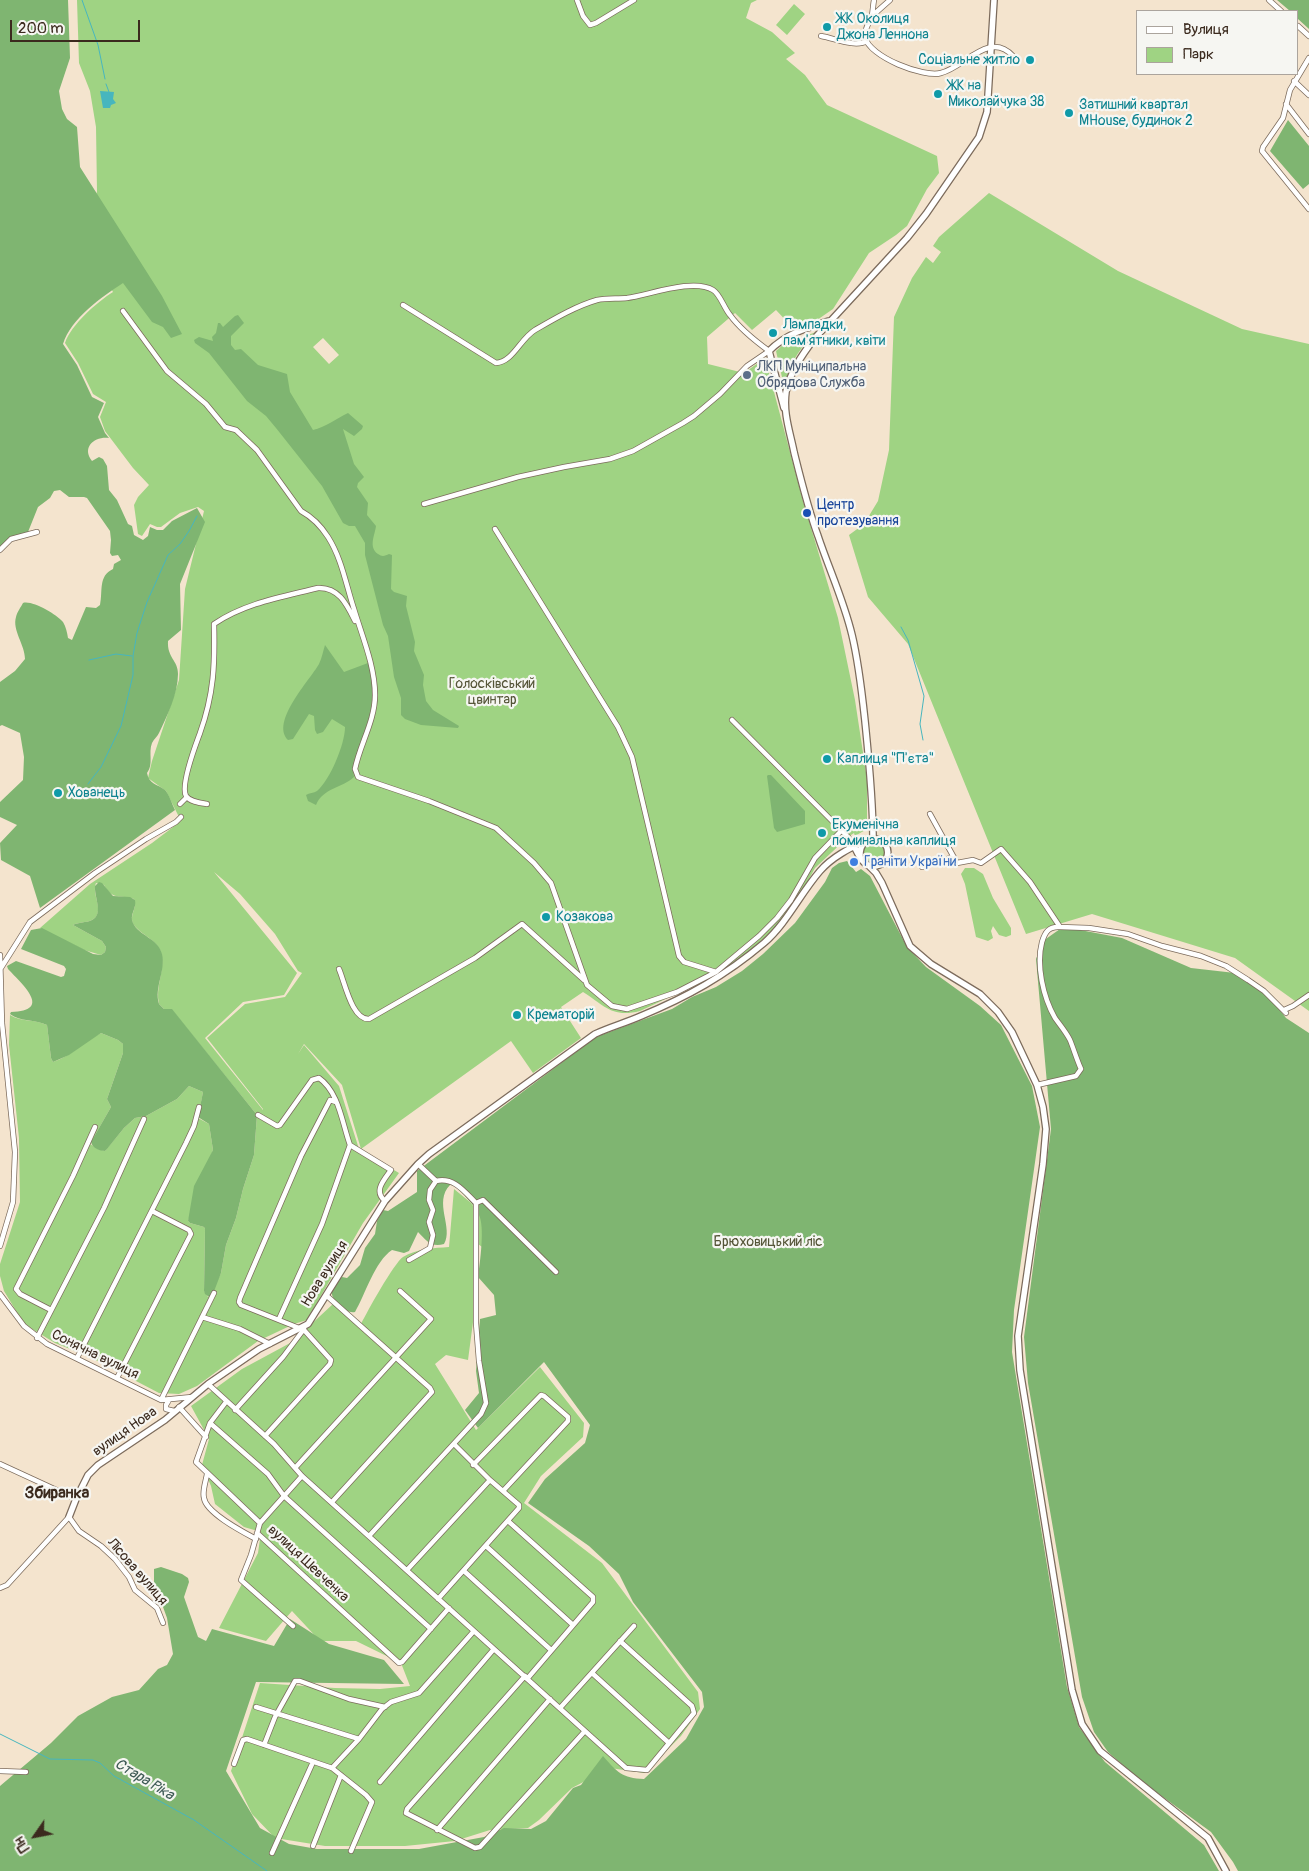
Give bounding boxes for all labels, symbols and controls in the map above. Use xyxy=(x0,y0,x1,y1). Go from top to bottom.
scale bar xyxy=(12,10,142,42)
legend xyxy=(1136,10,1299,75)
place label: ЖК Околиця Джона Леннона xyxy=(837,11,929,44)
text: 200 m xyxy=(18,19,63,38)
text: Вулиця xyxy=(1183,20,1229,39)
marker: ЖК Околиця Джона Леннона xyxy=(821,21,833,33)
text: Парк xyxy=(1183,45,1214,64)
place label: Соціальне житло xyxy=(918,52,1020,68)
marker: Соціальне житло xyxy=(1024,54,1036,66)
place label: ЖК на Миколайчука 38 xyxy=(948,78,1044,110)
marker: ЖК на Миколайчука 38 xyxy=(932,88,944,100)
place label: Затишний квартал MHouse, будинок 2 xyxy=(1079,97,1193,130)
marker: Затишний квартал MHouse, будинок 2 xyxy=(1063,107,1075,119)
place label: Лампадки, пам'ятники, квіти xyxy=(783,317,885,350)
marker: Лампадки, пам'ятники, квіти xyxy=(767,327,779,339)
place label: ЛКП Муніципальна Обрядова Служба xyxy=(757,359,866,392)
marker: ЛКП Муніципальна Обрядова Служба xyxy=(741,369,753,381)
place label: Центр протезування xyxy=(817,497,899,530)
marker: Центр протезування xyxy=(801,507,813,519)
park label: Голосківський цвинтар xyxy=(449,676,535,709)
place label: Каплиця "П'єта" xyxy=(837,751,934,767)
marker: Каплиця "П'єта" xyxy=(821,753,833,765)
place label: Хованець xyxy=(68,785,126,801)
marker: Хованець xyxy=(52,787,64,799)
place label: Екуменічна поминальна каплиця xyxy=(832,817,956,850)
marker: Екуменічна поминальна каплиця xyxy=(816,827,828,839)
place label: Граніти України xyxy=(864,854,956,870)
marker: Граніти України xyxy=(848,856,860,868)
place label: Козакова xyxy=(556,909,613,925)
marker: Козакова xyxy=(540,911,552,923)
place label: Крематорій xyxy=(527,1007,595,1023)
marker: Крематорій xyxy=(511,1009,523,1021)
park label: Брюховицький ліс xyxy=(714,1234,822,1250)
street label: Нова вулиця xyxy=(298,1238,352,1310)
street label: Сонячна вулиця xyxy=(49,1327,141,1383)
street label: вулиця Нова xyxy=(90,1404,160,1460)
district label: Збиранка xyxy=(25,1484,89,1504)
street label: вулиця Шевченка xyxy=(264,1522,352,1606)
street label: Лісова вулиця xyxy=(103,1535,171,1609)
water label: Стара Ріка xyxy=(111,1755,177,1805)
north arrow xyxy=(10,1811,60,1861)
text: Пн xyxy=(11,1833,33,1856)

